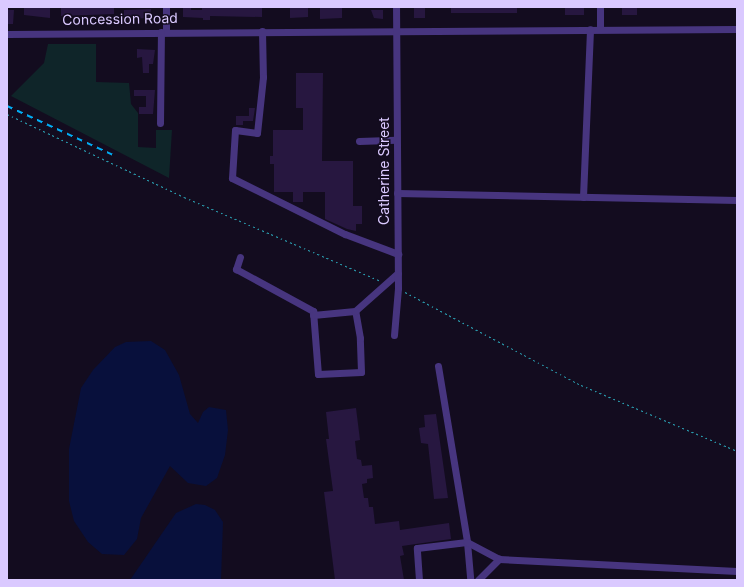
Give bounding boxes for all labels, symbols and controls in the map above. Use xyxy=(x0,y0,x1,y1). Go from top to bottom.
street label: Concession Road xyxy=(62,10,178,28)
street label: Catherine Street xyxy=(376,117,392,225)

